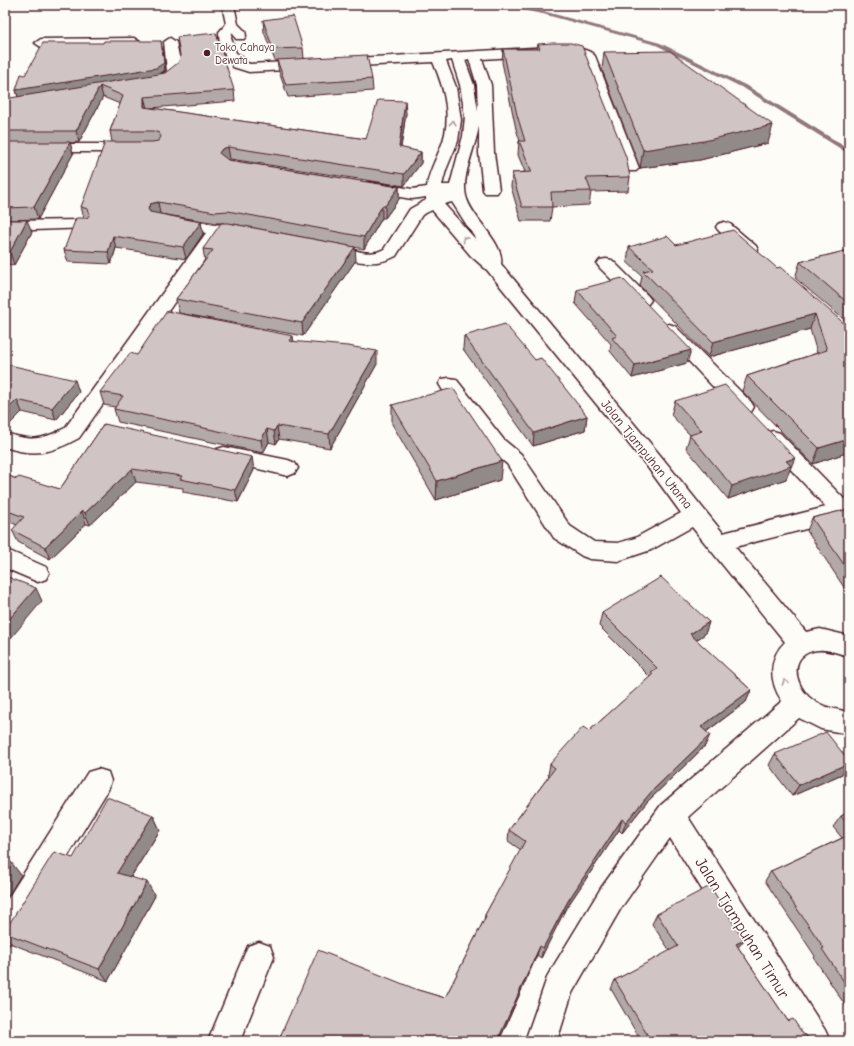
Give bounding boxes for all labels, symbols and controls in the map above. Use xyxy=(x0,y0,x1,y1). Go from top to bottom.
place label: Toko Cahaya Dewata xyxy=(215,41,275,67)
marker: Toko Cahaya Dewata xyxy=(202,48,212,58)
one-way arrow xyxy=(449,120,458,126)
one-way arrow xyxy=(463,236,470,243)
street label: Jalan Tjampuhan Utama xyxy=(598,396,696,512)
one-way arrow xyxy=(781,678,790,685)
street label: Jalan Tjampuhan Timur xyxy=(691,854,793,1002)

